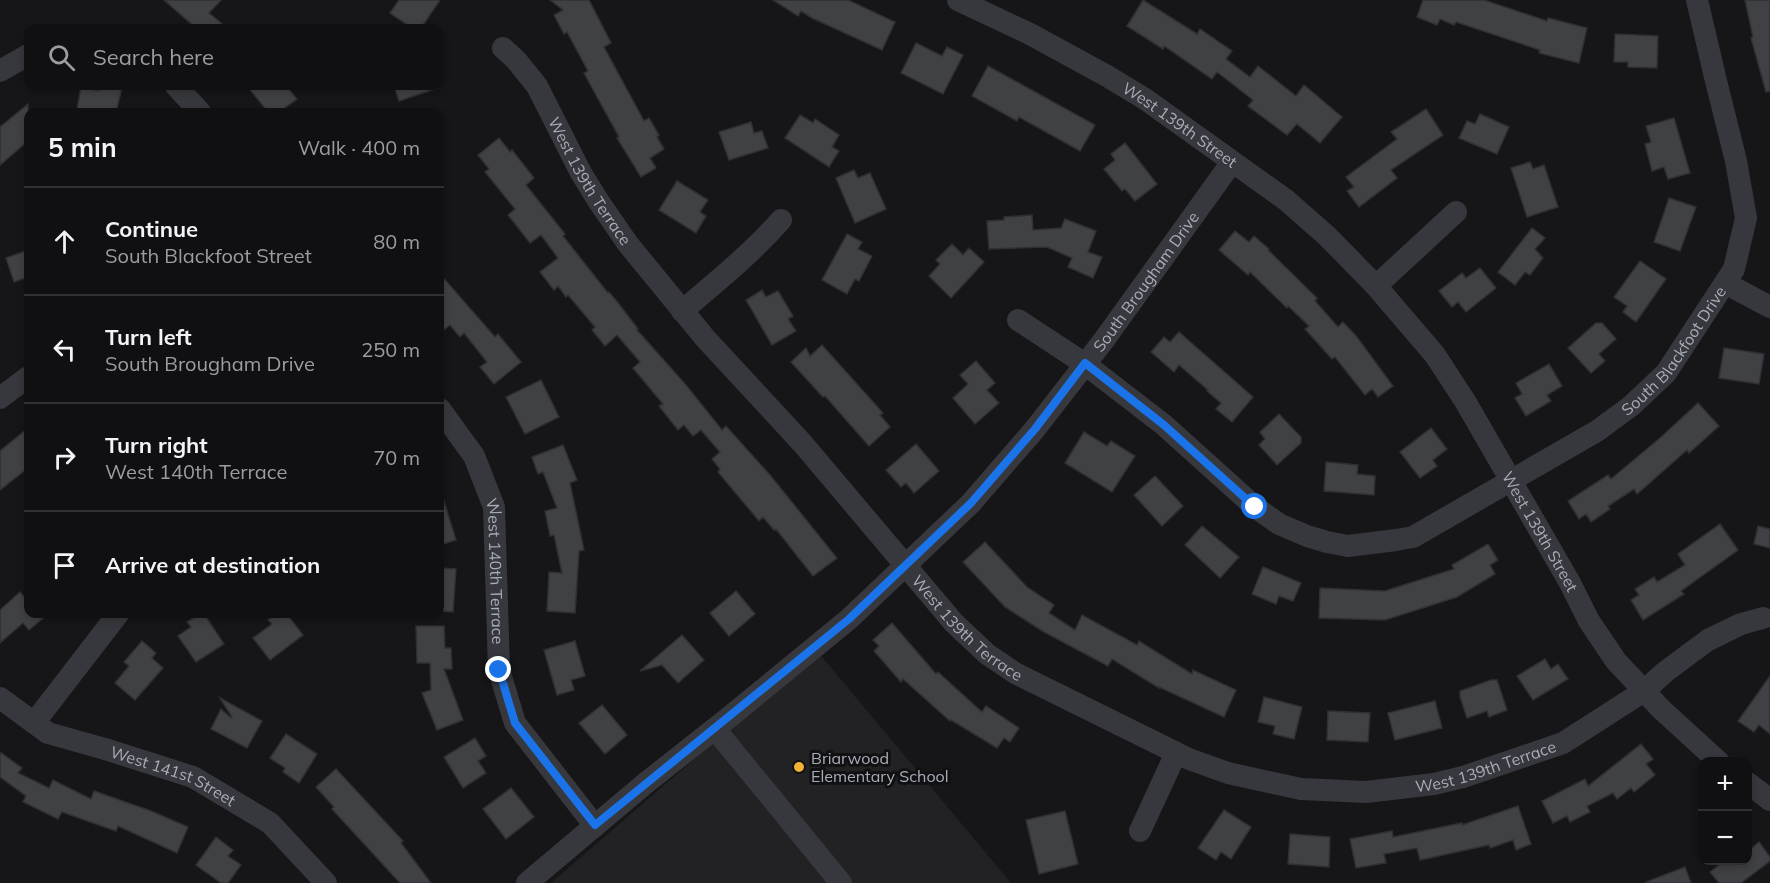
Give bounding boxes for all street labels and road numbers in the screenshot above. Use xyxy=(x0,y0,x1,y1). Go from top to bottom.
street label: West 139th Street xyxy=(1119,78,1241,172)
street label: West 139th Terrace xyxy=(544,113,636,249)
street label: South Brougham Drive xyxy=(1089,208,1203,356)
street label: South Blackfoot Drive xyxy=(1617,282,1730,420)
street label: West 139th Street xyxy=(1498,468,1583,595)
street label: West 140th Terrace xyxy=(481,495,508,644)
street label: West 139th Terrace xyxy=(908,571,1026,685)
street label: West 139th Terrace xyxy=(1414,736,1558,796)
street label: West 141st Street xyxy=(108,741,240,810)

